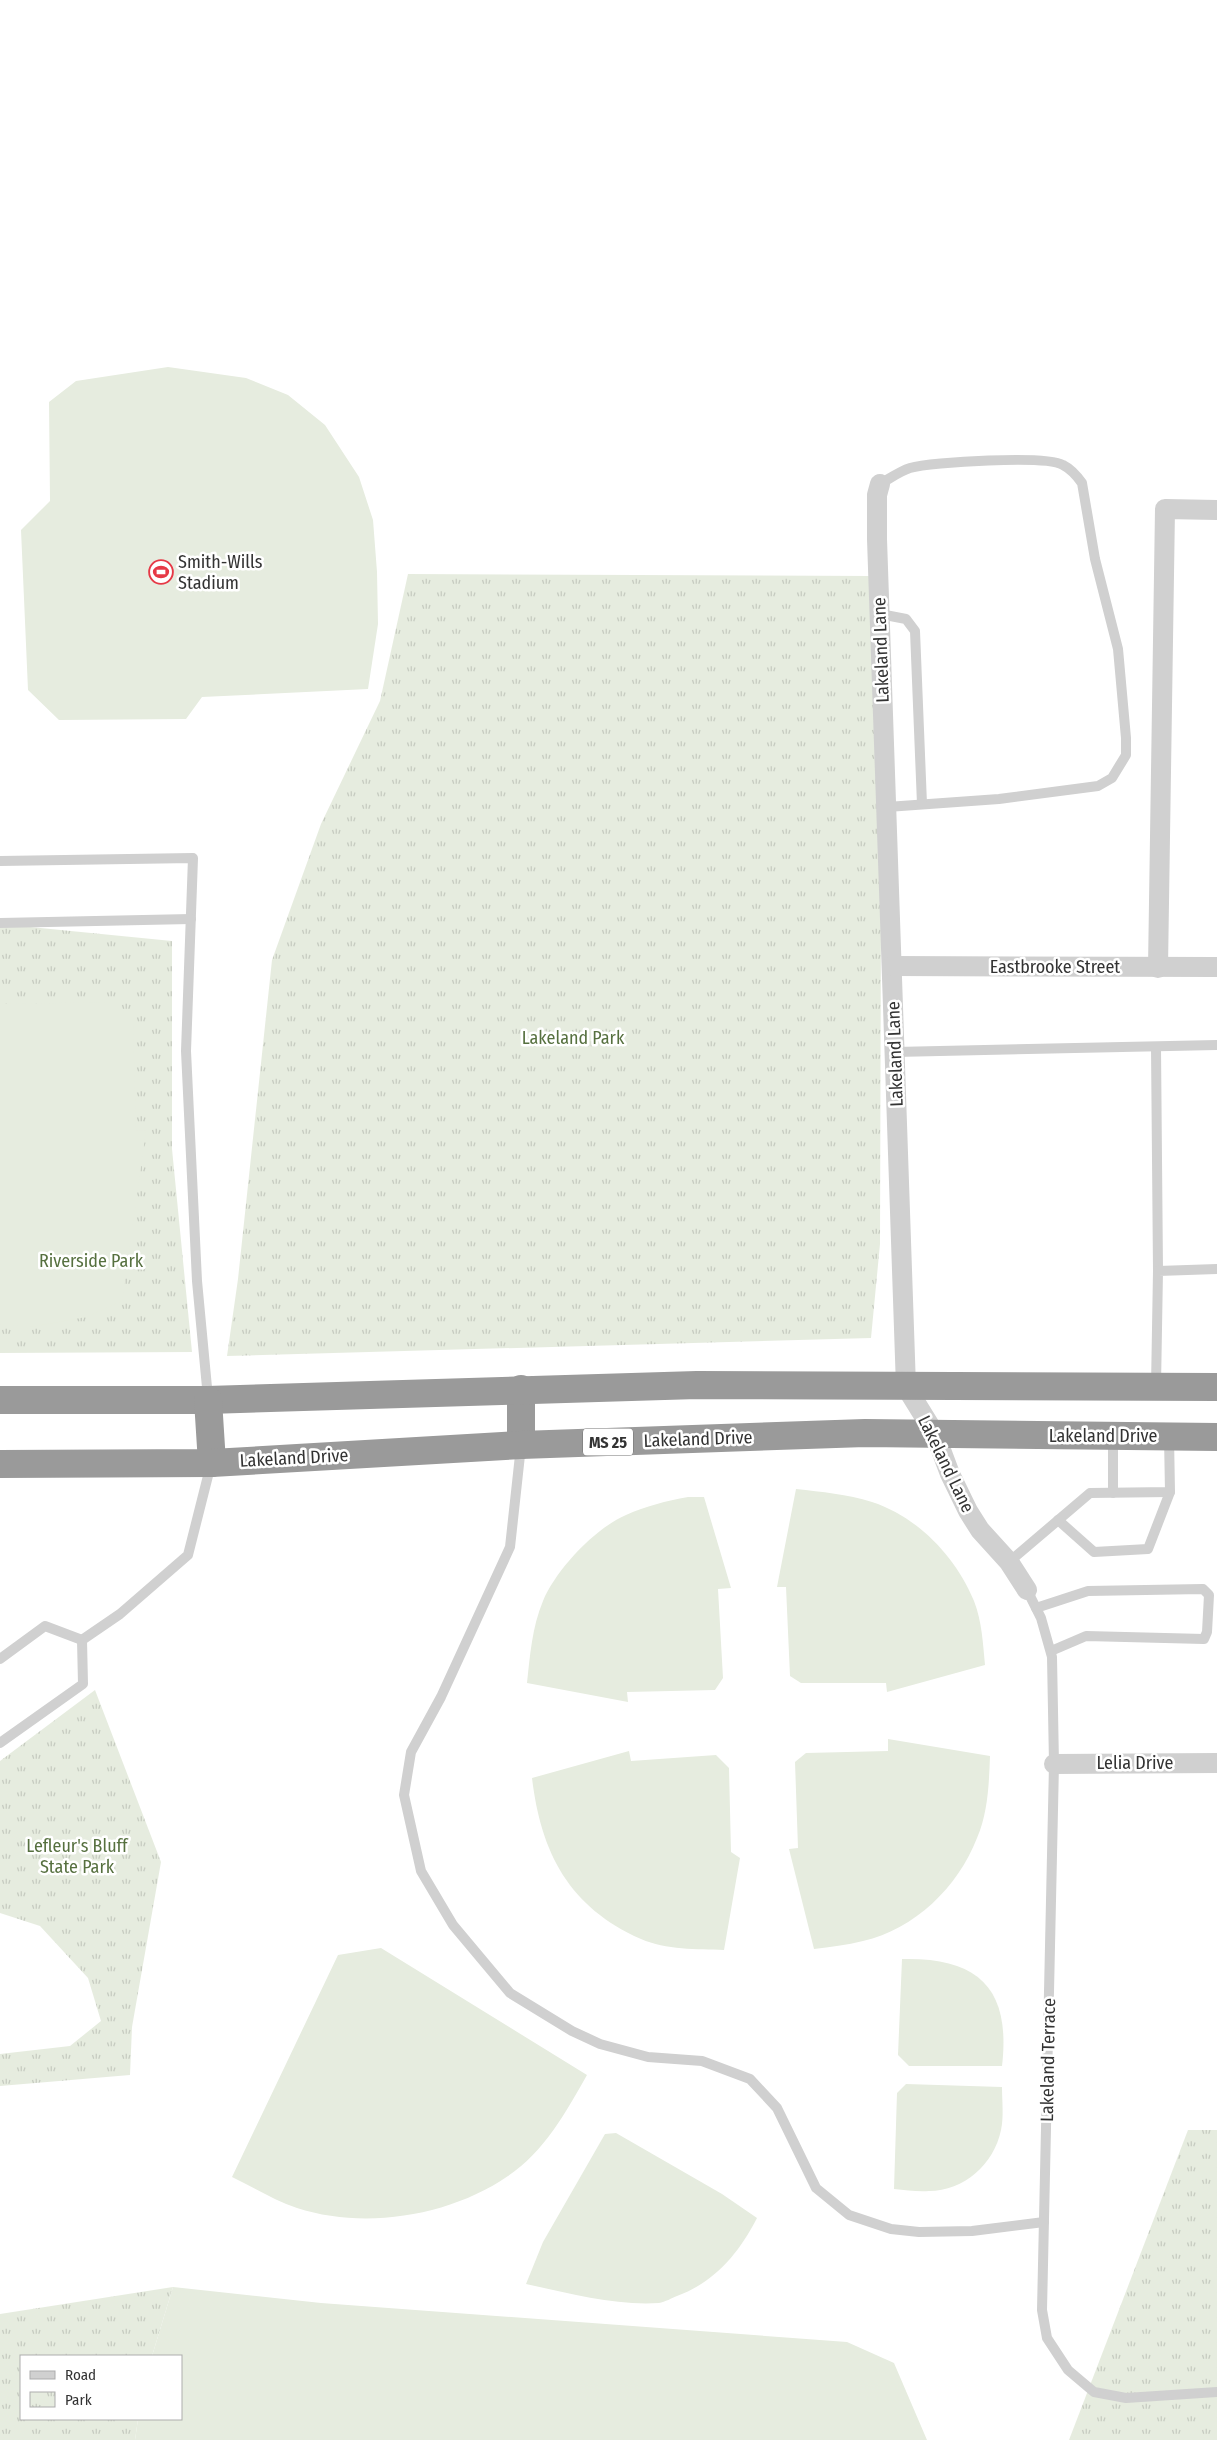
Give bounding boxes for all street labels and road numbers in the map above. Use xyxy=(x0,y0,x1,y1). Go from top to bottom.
street label: Lakeland Lane xyxy=(868,597,894,703)
street label: Eastbrooke Street xyxy=(990,956,1120,978)
street label: Lakeland Lane xyxy=(882,1001,908,1107)
street label: Lakeland Lane xyxy=(913,1412,979,1516)
street label: Lakeland Drive xyxy=(1049,1425,1157,1447)
street label: Lakeland Drive xyxy=(643,1426,753,1452)
road number: MS 25 xyxy=(583,1428,633,1455)
street label: Lakeland Drive xyxy=(239,1444,349,1472)
street label: Lelia Drive xyxy=(1097,1752,1174,1774)
street label: Lakeland Terrace xyxy=(1036,1998,1060,2122)

